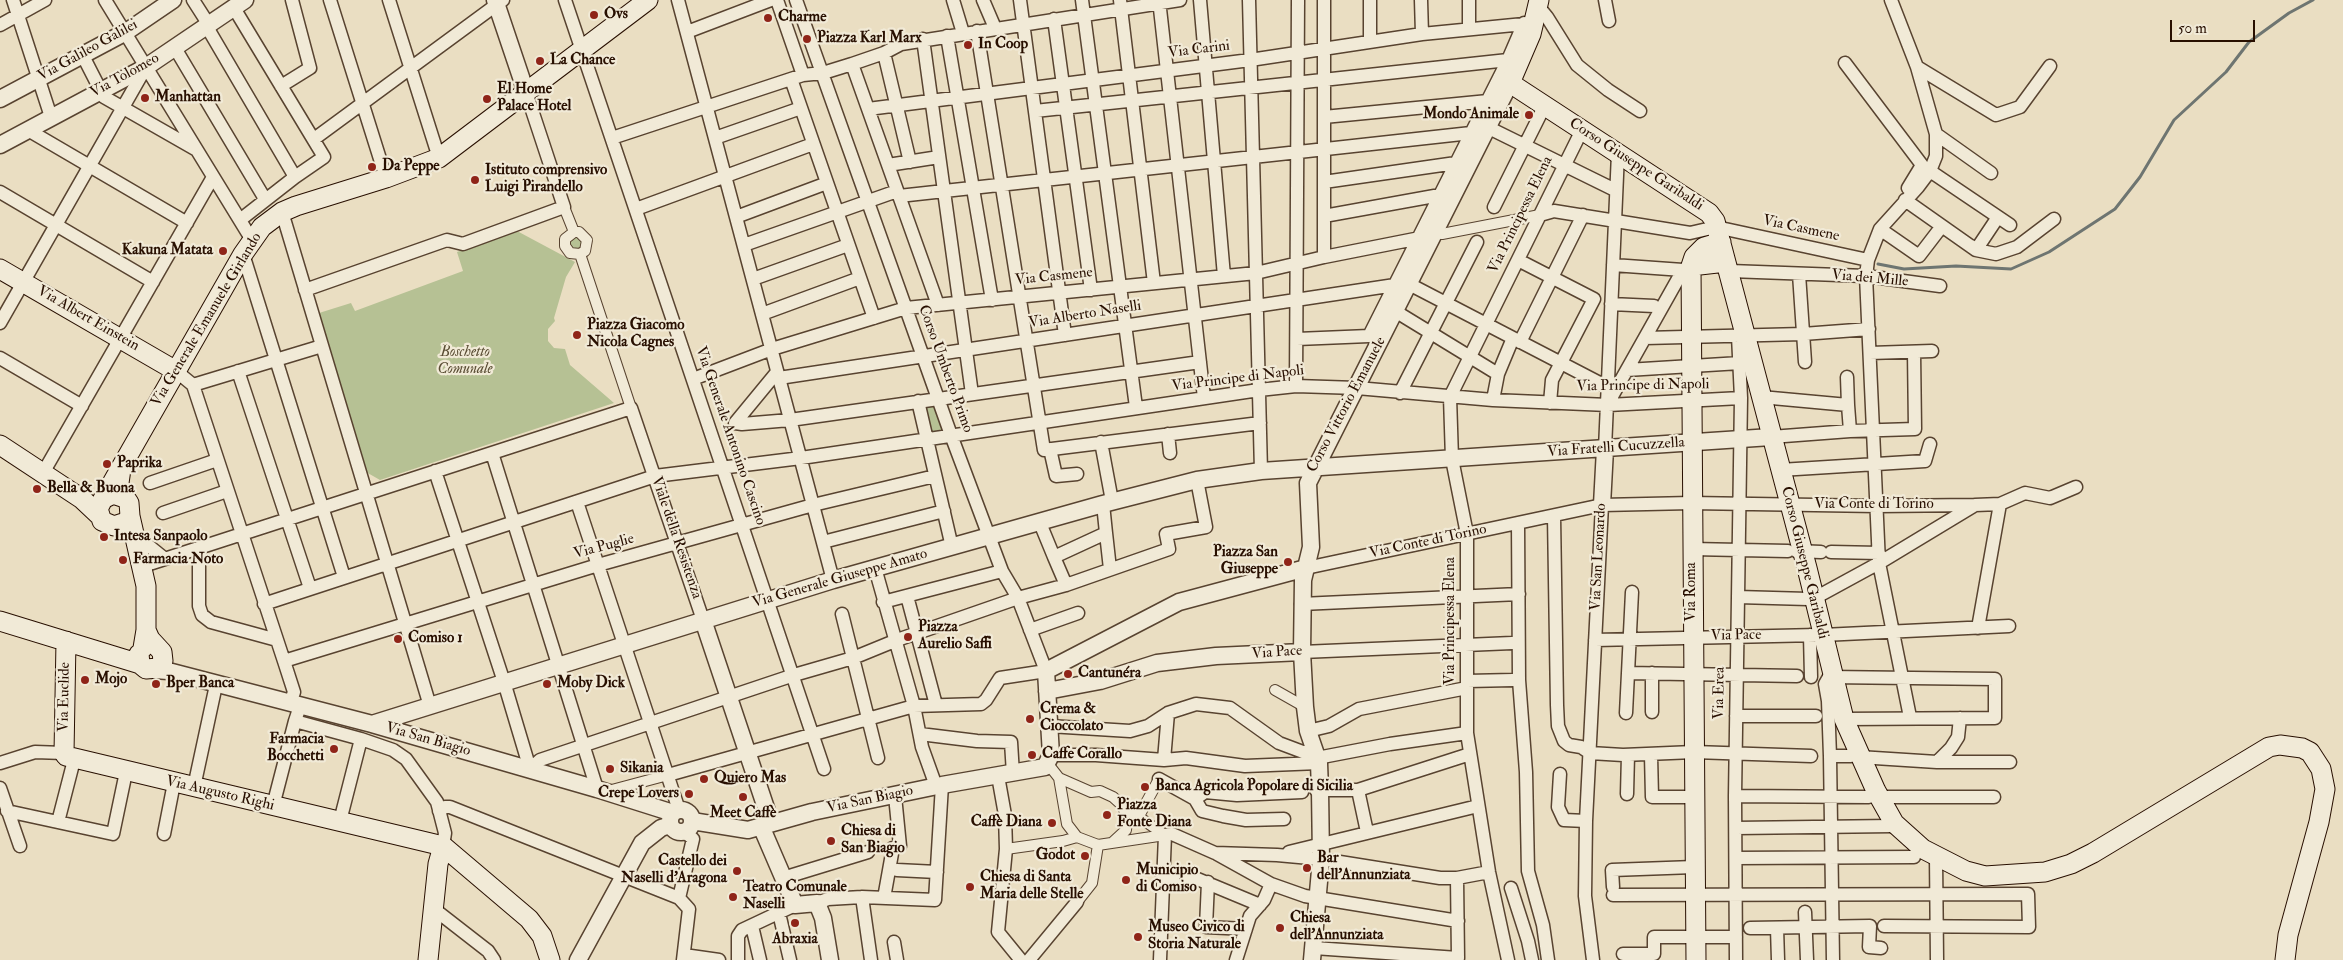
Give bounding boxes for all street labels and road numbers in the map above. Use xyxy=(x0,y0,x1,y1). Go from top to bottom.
street label: Via Galileo Galilei xyxy=(35,16,141,86)
street label: Via Carini xyxy=(1167,37,1231,63)
street label: Via Tolomeo xyxy=(87,50,163,102)
street label: Corso Giuseppe Garibaldi xyxy=(1565,115,1707,215)
street label: Via Principessa Elena xyxy=(1485,154,1557,276)
street label: Via Casmene xyxy=(1761,212,1841,246)
street label: Via Generale Emanuele Girlando xyxy=(148,230,266,410)
street label: Via Casmene xyxy=(1014,264,1094,290)
street label: Via dei Mille xyxy=(1831,267,1909,291)
street label: Via Albert Einstein xyxy=(34,282,142,356)
street label: Via Alberto Naselli xyxy=(1027,297,1143,333)
street label: Corso Umberto Primo xyxy=(914,303,976,435)
street label: Corso Vittorio Emanuele xyxy=(1304,334,1390,476)
street label: Via Generale Antonino Cascino xyxy=(691,344,769,528)
street label: Via Principe di Napoli xyxy=(1171,362,1305,396)
street label: Via Principe di Napoli xyxy=(1576,376,1710,396)
street label: Via Fratelli Cucuzzella xyxy=(1547,434,1685,462)
street label: Viale della Resistenza xyxy=(647,475,705,601)
street label: Corso Giuseppe Garibaldi xyxy=(1776,485,1832,641)
street label: Via Conte di Torino xyxy=(1814,496,1934,514)
street label: Via San Leonardo xyxy=(1587,503,1611,611)
street label: Via Conte di Torino xyxy=(1368,521,1488,563)
street label: Via Puglie xyxy=(572,530,636,564)
street label: Via Generale Giuseppe Amato xyxy=(750,545,930,613)
street label: Via Principessa Elena xyxy=(1442,557,1460,685)
street label: Via Roma xyxy=(1683,562,1701,622)
street label: Via Pace xyxy=(1710,627,1762,645)
street label: Via Pace xyxy=(1251,642,1303,664)
street label: Via Euclide xyxy=(55,662,75,732)
street label: Via Erea xyxy=(1711,667,1729,719)
street label: Via San Biagio xyxy=(383,719,473,761)
street label: Via Augusto Righi xyxy=(164,773,276,815)
street label: Via San Biagio xyxy=(825,782,915,818)

